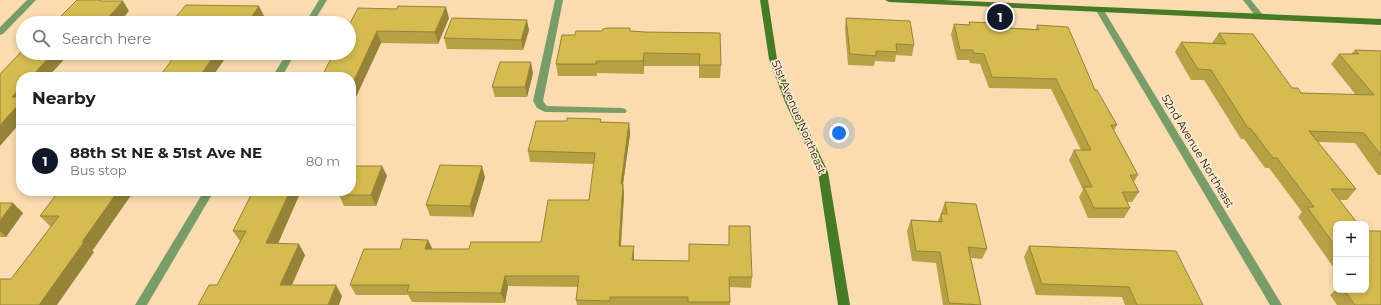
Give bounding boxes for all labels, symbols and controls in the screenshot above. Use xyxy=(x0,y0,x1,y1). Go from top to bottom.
pin: 1 xyxy=(987,2,1013,32)
search box xyxy=(16,16,356,60)
icon: search xyxy=(30,27,52,49)
text: Search here xyxy=(62,29,151,48)
street label: 51st Avenue Northeast xyxy=(769,58,830,177)
text: Nearby xyxy=(32,88,96,108)
street label: 52nd Avenue Northeast xyxy=(1159,92,1238,211)
your location xyxy=(829,123,849,143)
text: 88th St NE & 51st Ave NE xyxy=(70,143,262,162)
text: 1 xyxy=(42,153,48,169)
text: 80 m xyxy=(306,153,340,169)
text: Bus stop xyxy=(70,162,127,178)
map controls xyxy=(1333,221,1369,293)
button: + xyxy=(1333,221,1369,257)
button: − xyxy=(1333,257,1369,293)

